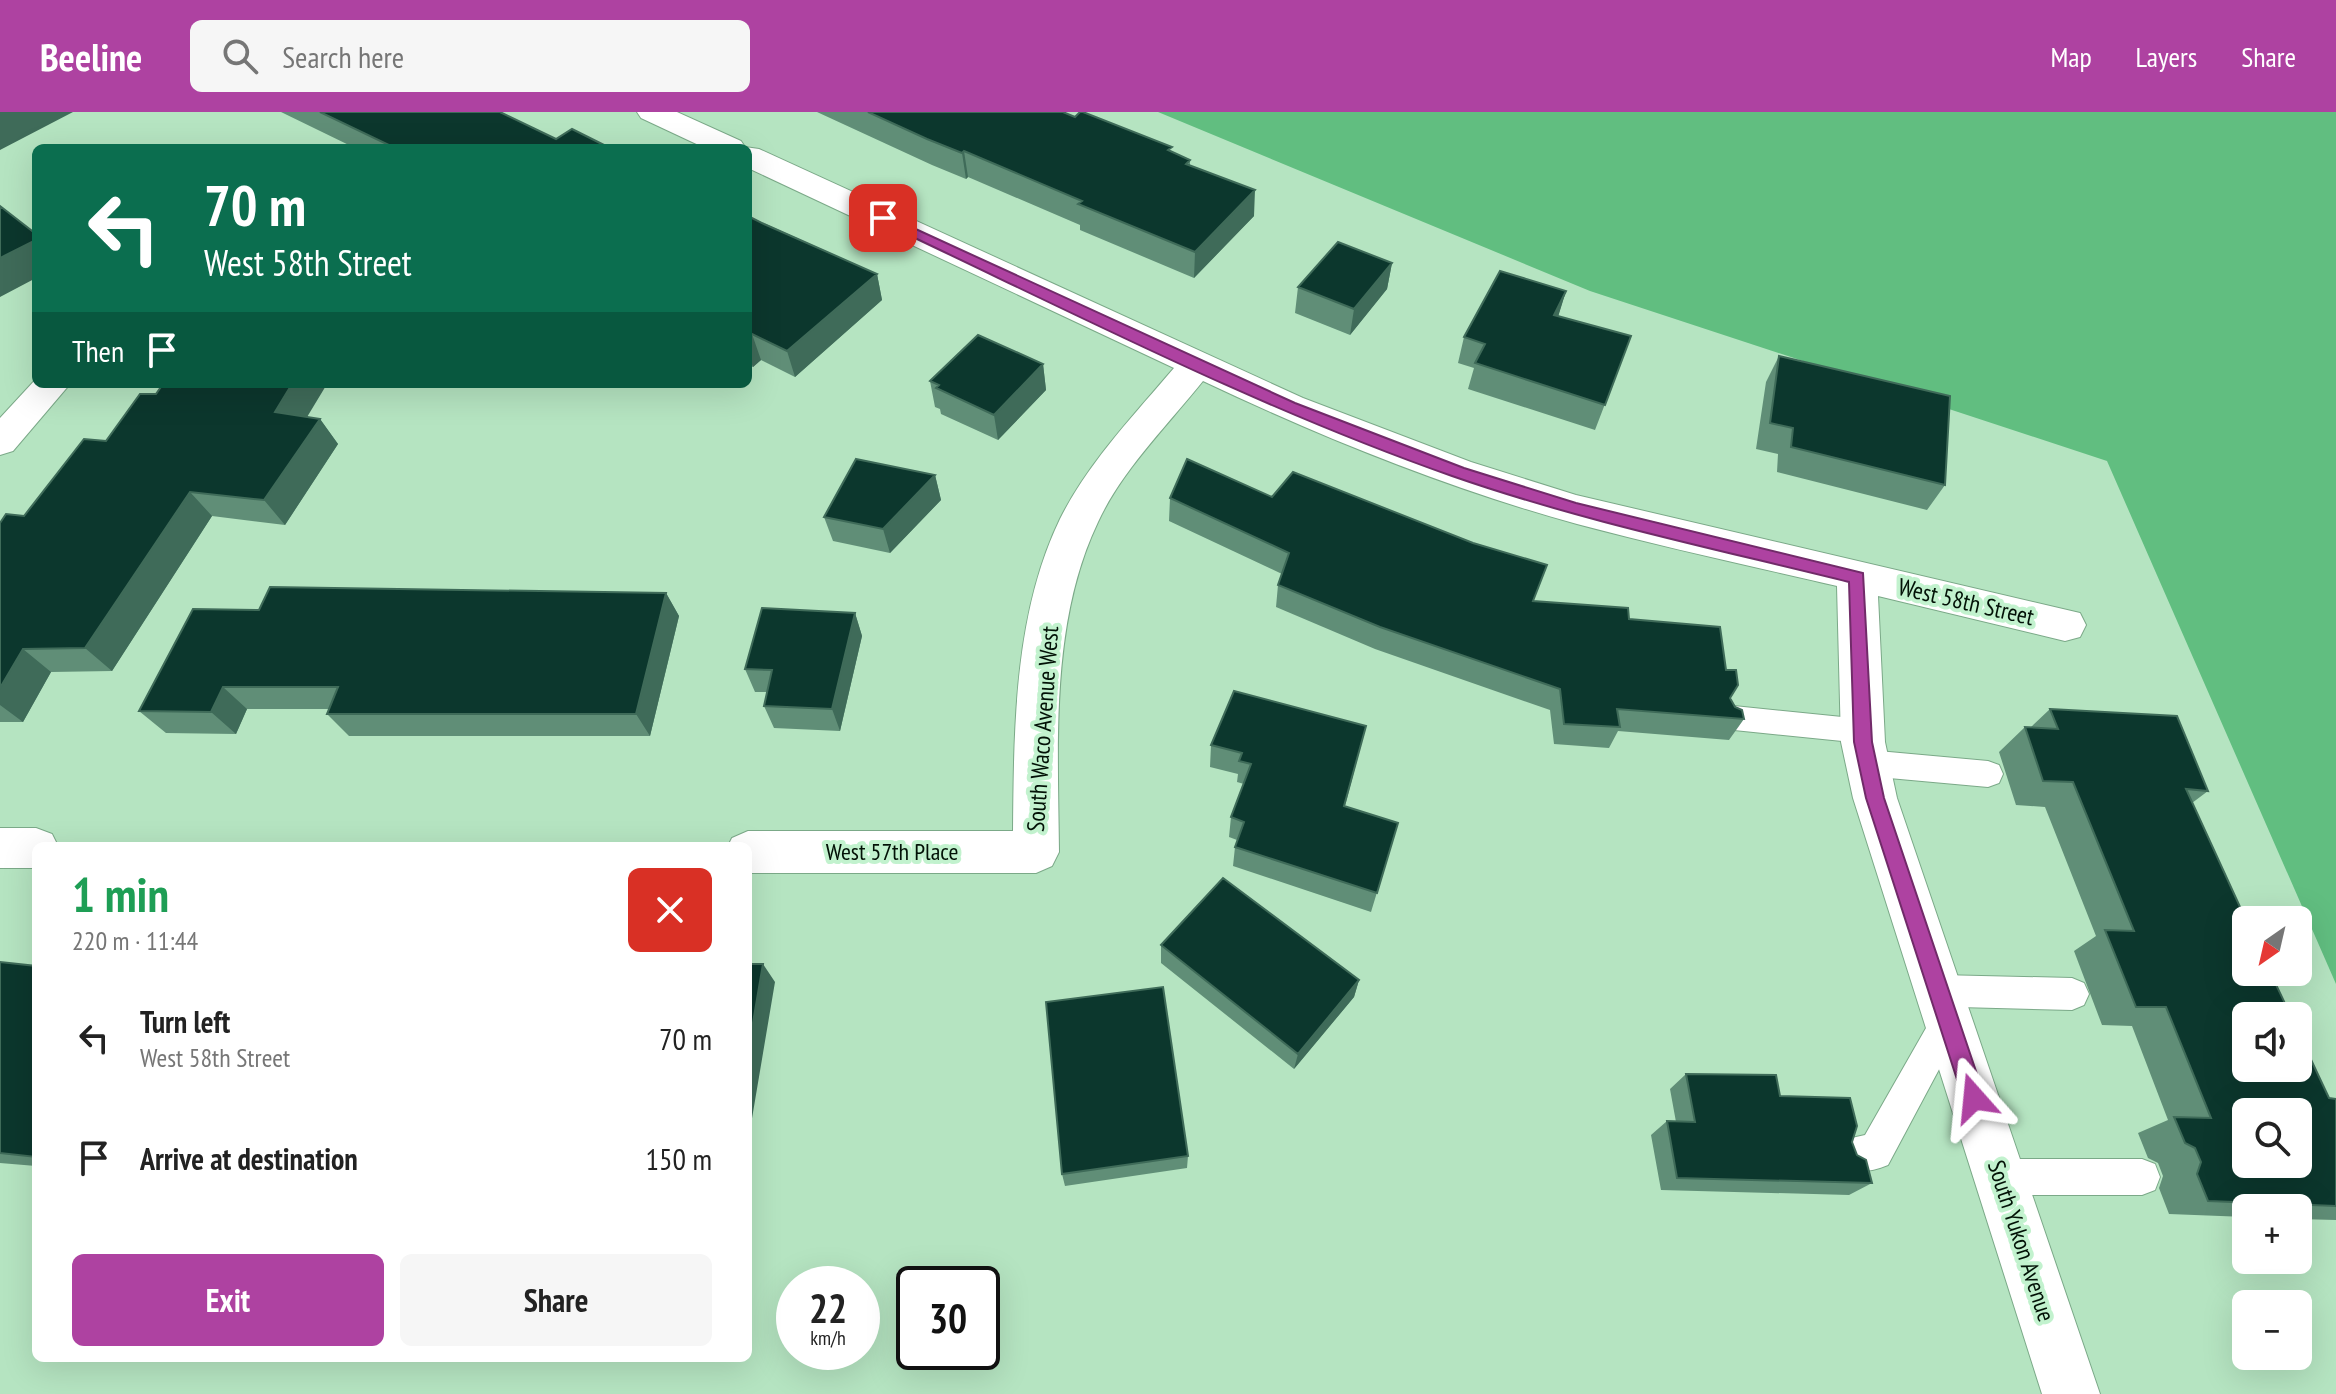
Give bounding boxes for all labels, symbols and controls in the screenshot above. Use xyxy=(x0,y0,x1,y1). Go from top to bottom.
search box xyxy=(190,20,750,92)
text: Beeline xyxy=(40,32,142,81)
icon: search xyxy=(218,34,262,78)
text: Search here xyxy=(282,37,404,76)
text: Map xyxy=(2050,38,2092,75)
text: Layers xyxy=(2136,38,2197,75)
text: Share xyxy=(2241,38,2296,75)
text: 70 m xyxy=(204,169,306,241)
icon: left xyxy=(72,176,176,280)
pin xyxy=(849,184,917,252)
icon: arrive xyxy=(861,196,905,240)
text: West 58th Street xyxy=(204,239,412,286)
icon: arrive xyxy=(140,328,184,372)
text: Then xyxy=(72,331,124,370)
street label: West 58th Street xyxy=(1895,571,2037,632)
street label: South Waco Avenue West xyxy=(1020,625,1065,833)
street label: West 57th Place xyxy=(826,836,958,867)
text: 1 min xyxy=(72,863,169,925)
button: close xyxy=(628,868,712,952)
north arrow xyxy=(2232,906,2312,986)
map controls xyxy=(2232,906,2312,1370)
text: 220 m · 11:44 xyxy=(72,924,198,957)
text: Turn left xyxy=(140,1002,230,1041)
button: sound xyxy=(2232,1002,2312,1082)
icon: left xyxy=(72,1016,116,1060)
text: 70 m xyxy=(659,1019,712,1058)
text: West 58th Street xyxy=(140,1041,290,1074)
position arrow xyxy=(1932,1056,2016,1140)
button: search xyxy=(2232,1098,2312,1178)
icon: arrive xyxy=(72,1136,116,1180)
text: Arrive at destination xyxy=(140,1139,358,1178)
text: 150 m xyxy=(646,1139,712,1178)
street label: South Yukon Avenue xyxy=(1981,1156,2062,1325)
button: + xyxy=(2232,1194,2312,1274)
button: Exit xyxy=(72,1254,384,1346)
button: Share xyxy=(400,1254,712,1346)
speed limit sign: 30 xyxy=(896,1266,1000,1370)
text: 22 xyxy=(809,1282,847,1334)
button: − xyxy=(2232,1290,2312,1370)
text: km/h xyxy=(810,1325,846,1351)

